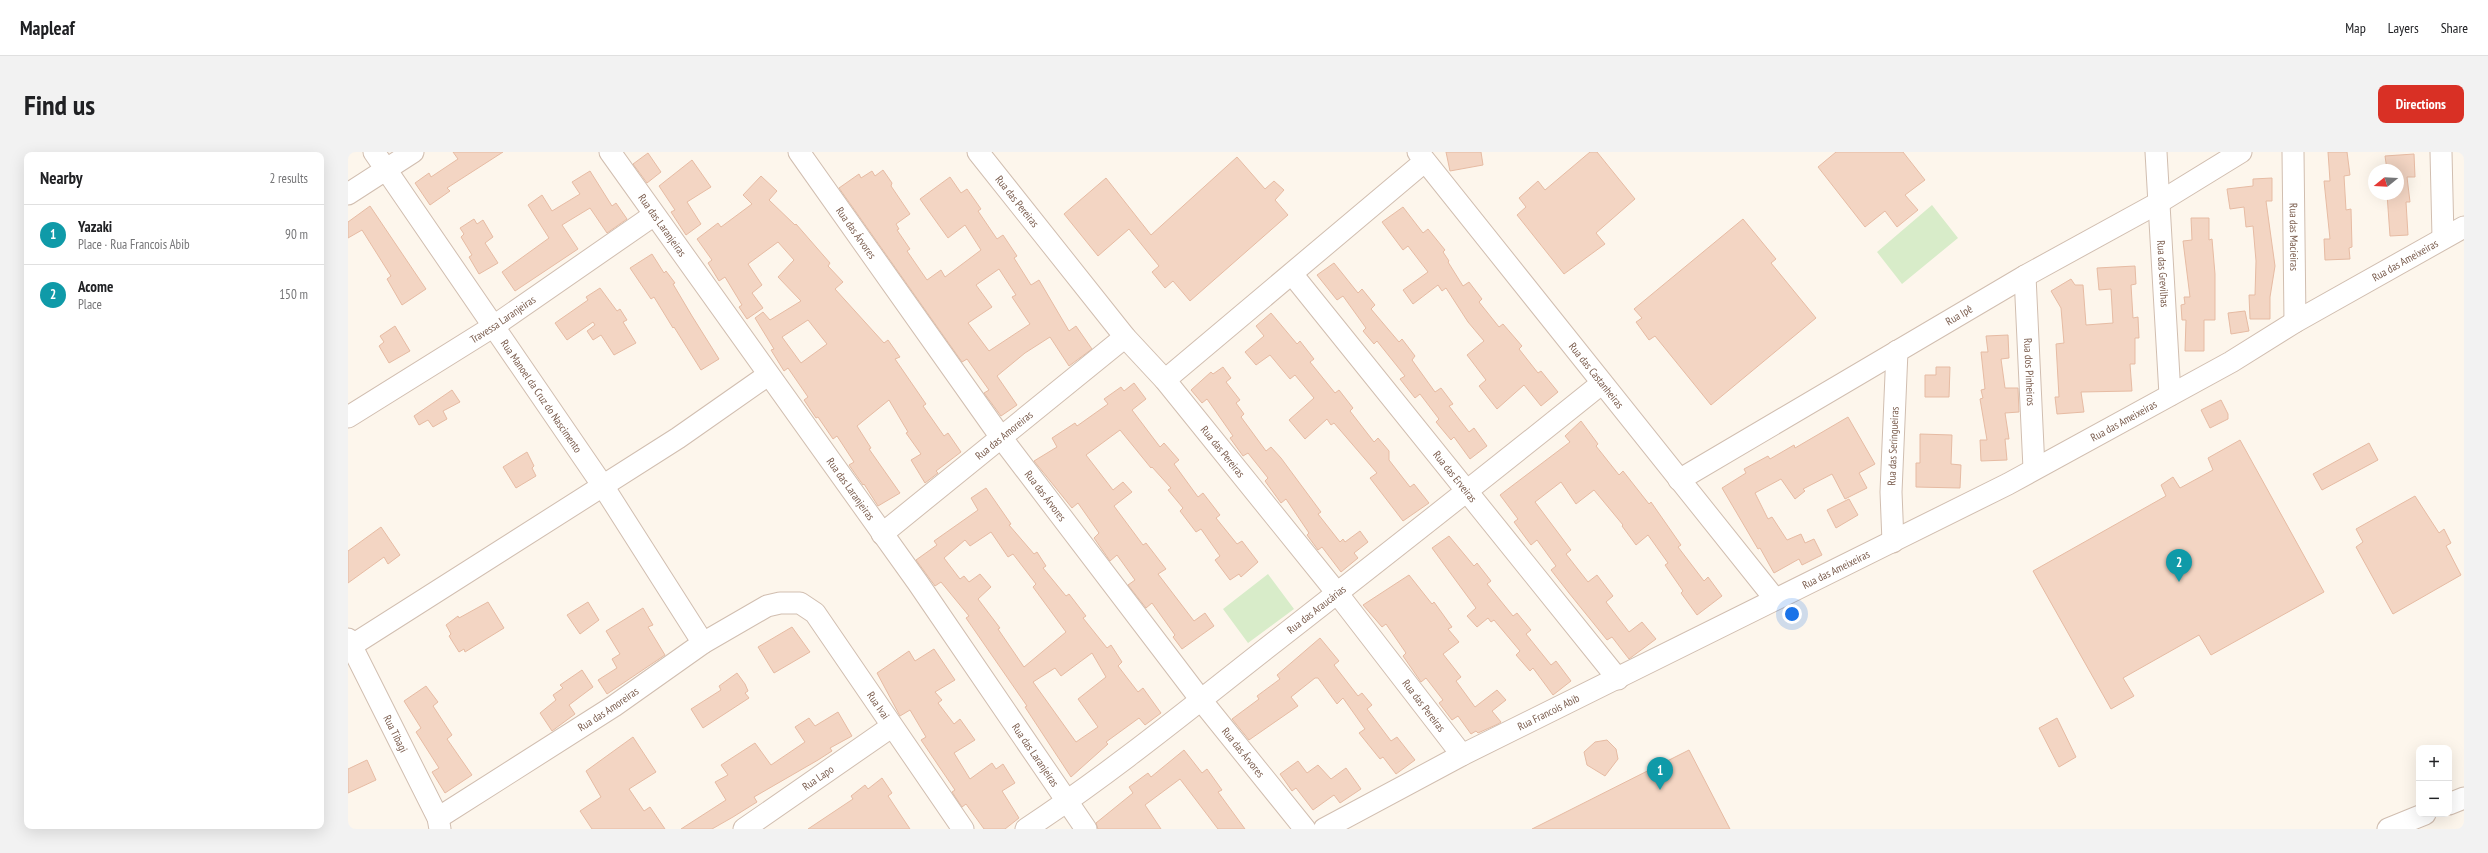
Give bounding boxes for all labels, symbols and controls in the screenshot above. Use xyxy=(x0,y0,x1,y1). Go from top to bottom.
text: Mapleaf xyxy=(20,16,75,40)
text: Map xyxy=(2345,19,2366,37)
text: Layers xyxy=(2388,19,2419,37)
text: Share xyxy=(2441,19,2468,37)
button: Directions xyxy=(2378,85,2464,123)
text: Find us xyxy=(24,86,95,123)
north arrow xyxy=(2368,164,2404,200)
text: Nearby xyxy=(40,167,83,189)
text: 2 results xyxy=(269,170,308,187)
street label: Rua das Pereiras xyxy=(992,173,1042,230)
street label: Rua das Laranjeiras xyxy=(635,191,690,259)
street label: Rua das Macieiras xyxy=(2287,203,2301,271)
street label: Rua das Árvores xyxy=(833,204,879,262)
text: Yazaki xyxy=(78,217,112,236)
text: 1 xyxy=(50,226,56,243)
text: 90 m xyxy=(285,226,308,243)
text: Place · Rua Francois Abib xyxy=(78,236,190,253)
street label: Rua das Ameixeiras xyxy=(2370,236,2441,284)
street label: Rua das Grevilhas xyxy=(2154,240,2172,308)
text: Acome xyxy=(78,277,113,296)
text: 2 xyxy=(50,286,56,303)
text: 150 m xyxy=(279,286,308,303)
street label: Travessa Laranjeiras xyxy=(467,292,538,346)
text: Place xyxy=(78,296,102,313)
street label: Rua Ipê xyxy=(1943,301,1975,328)
street label: Rua Manoel da Cruz do Nascimento xyxy=(498,337,585,456)
street label: Rua dos Pinheiros xyxy=(2021,338,2038,406)
street label: Rua das Castanheiras xyxy=(1566,340,1627,411)
street label: Rua das Ameixeiras xyxy=(2088,397,2160,444)
street label: Rua das Seringueiras xyxy=(1884,406,1902,486)
street label: Rua das Amoreiras xyxy=(972,407,1036,463)
street label: Rua das Pereiras xyxy=(1198,423,1248,480)
street label: Rua das Erveiras xyxy=(1430,448,1480,505)
street label: Rua das Laranjeiras xyxy=(824,455,878,523)
street label: Rua das Árvores xyxy=(1022,467,1069,524)
street label: Rua das Ameixeiras xyxy=(1800,547,1872,592)
pin: 2 xyxy=(2166,549,2192,582)
street label: Rua das Araucárias xyxy=(1284,582,1349,637)
your location xyxy=(1782,604,1802,624)
street label: Rua das Pereiras xyxy=(1399,677,1449,735)
street label: Rua das Amoreiras xyxy=(575,684,641,734)
street label: Rua Ivai xyxy=(864,689,893,722)
street label: Rua Francois Abib xyxy=(1515,691,1582,733)
street label: Rua Tibagi xyxy=(380,713,411,755)
street label: Rua das Laranjeiras xyxy=(1009,721,1062,790)
street label: Rua das Árvores xyxy=(1219,724,1268,780)
map controls xyxy=(2416,745,2452,817)
button: + xyxy=(2416,745,2452,781)
pin: 1 xyxy=(1647,757,1673,790)
street label: Rua Lapo xyxy=(799,762,837,793)
button: − xyxy=(2416,781,2452,817)

